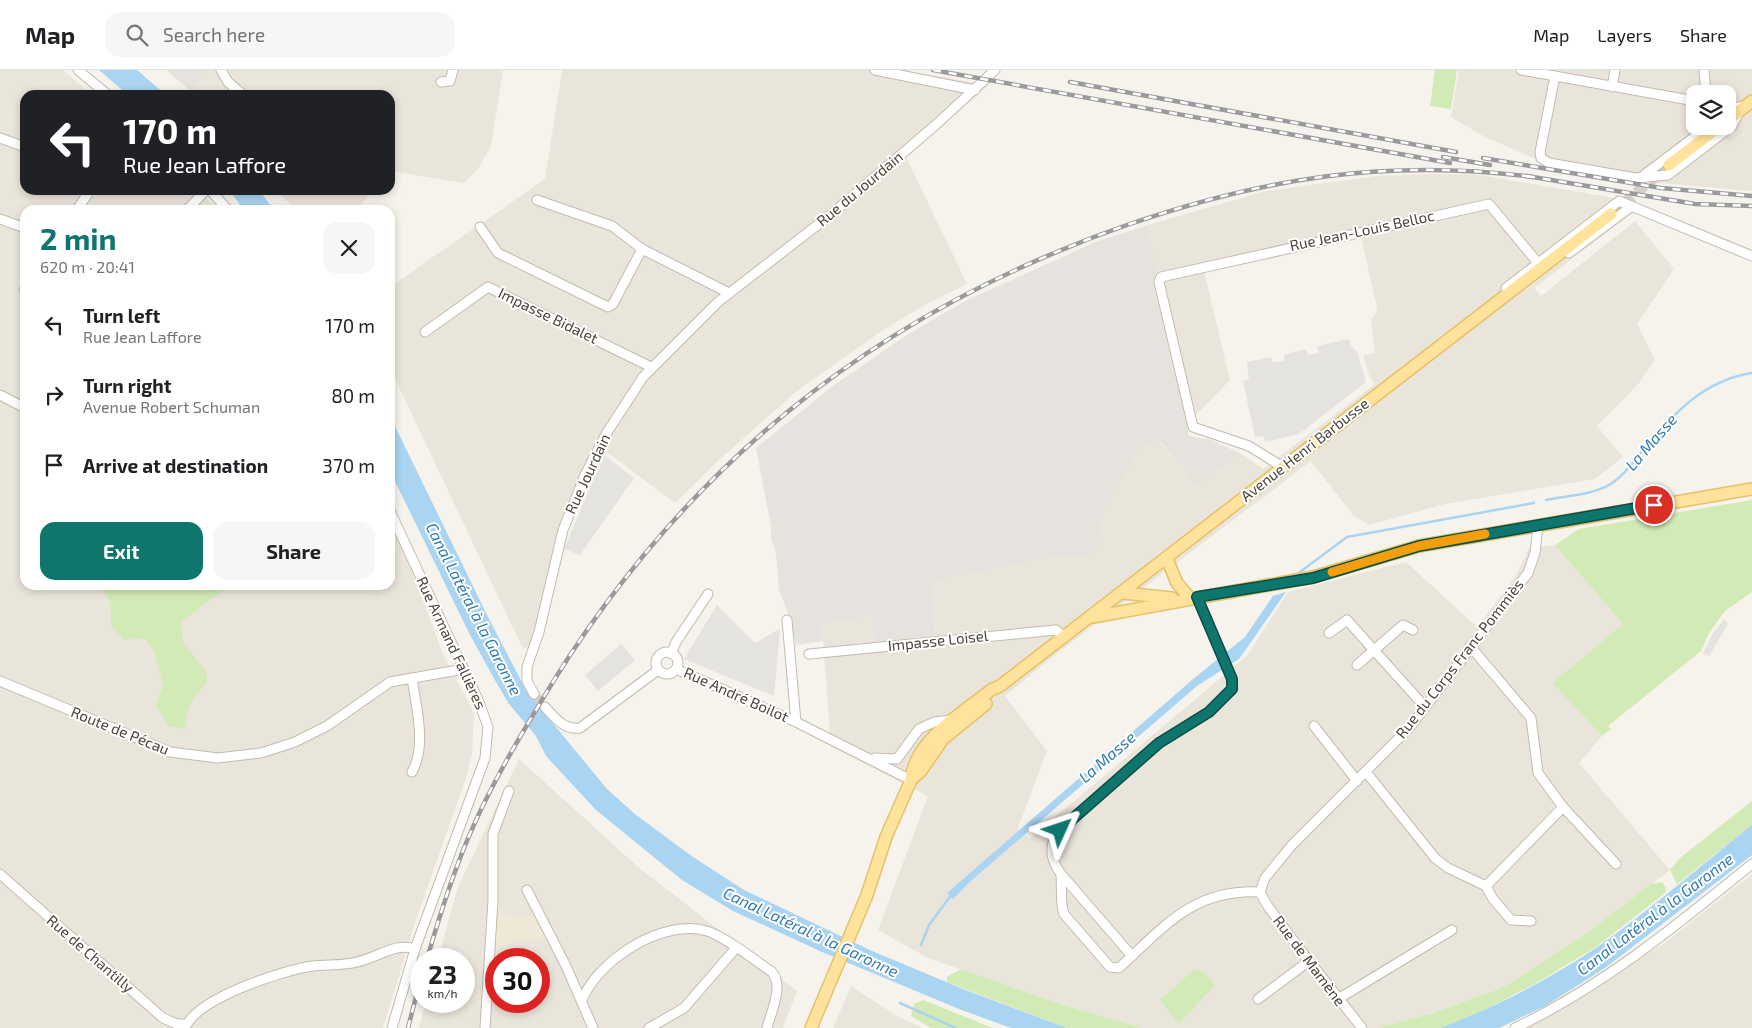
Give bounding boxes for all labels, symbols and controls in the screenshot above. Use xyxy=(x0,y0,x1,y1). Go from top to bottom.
search box xyxy=(105,12,455,57)
text: Map xyxy=(25,20,75,49)
icon: search xyxy=(123,21,151,49)
text: Search here xyxy=(163,23,265,46)
text: Map xyxy=(1533,24,1569,46)
text: Layers xyxy=(1597,24,1652,46)
text: Share xyxy=(1680,24,1727,46)
map controls xyxy=(1686,85,1736,135)
button: layers xyxy=(1686,85,1736,135)
text: 170 m xyxy=(123,109,217,151)
icon: left xyxy=(40,110,105,175)
street label: Rue du Jourdain xyxy=(813,147,906,229)
text: Rue Jean Laffore xyxy=(123,151,286,177)
street label: Rue Jean-Louis Belloc xyxy=(1288,206,1436,254)
text: 2 min xyxy=(40,220,117,256)
button: close xyxy=(323,222,375,274)
text: 620 m · 20:41 xyxy=(40,257,135,276)
street label: Impasse Bidalet xyxy=(496,283,601,347)
text: Turn left xyxy=(83,304,160,327)
icon: left xyxy=(40,311,68,339)
text: 170 m xyxy=(325,314,375,337)
text: Rue Jean Laffore xyxy=(83,327,202,346)
text: Turn right xyxy=(83,374,171,397)
icon: right xyxy=(40,381,68,409)
text: 80 m xyxy=(331,384,375,407)
street label: Avenue Henri Barbusse xyxy=(1237,394,1372,505)
text: Avenue Robert Schuman xyxy=(83,397,260,416)
water label: La Masse xyxy=(1621,409,1681,474)
street label: Rue Jourdain xyxy=(561,431,613,516)
icon: arrive xyxy=(40,451,68,479)
text: Arrive at destination xyxy=(83,454,268,477)
text: 370 m xyxy=(322,454,375,477)
pin xyxy=(1633,484,1675,526)
icon: arrive xyxy=(1640,491,1668,519)
water label: Canal Latéral à la Garonne xyxy=(423,519,526,699)
button: Exit xyxy=(40,522,203,580)
button: Share xyxy=(213,522,375,580)
street label: Rue Armand Fallières xyxy=(413,573,491,712)
street label: Rue du Corps Franc Pommiès xyxy=(1392,575,1527,742)
street label: Impasse Loisel xyxy=(887,626,989,654)
street label: Rue André Boilot xyxy=(681,663,792,725)
street label: Route de Pécau xyxy=(69,702,172,758)
water label: La Masse xyxy=(1074,727,1139,786)
position arrow xyxy=(1033,803,1085,855)
water label: Canal Latéral à la Garonne xyxy=(1573,848,1737,979)
water label: Canal Latéral à la Garonne xyxy=(721,883,902,981)
street label: Rue de Chantilly xyxy=(43,911,138,996)
street label: Rue de Mamène xyxy=(1270,912,1350,1009)
speed limit sign: 30 xyxy=(485,948,550,1013)
text: 23 xyxy=(428,959,457,989)
text: km/h xyxy=(428,986,457,1000)

